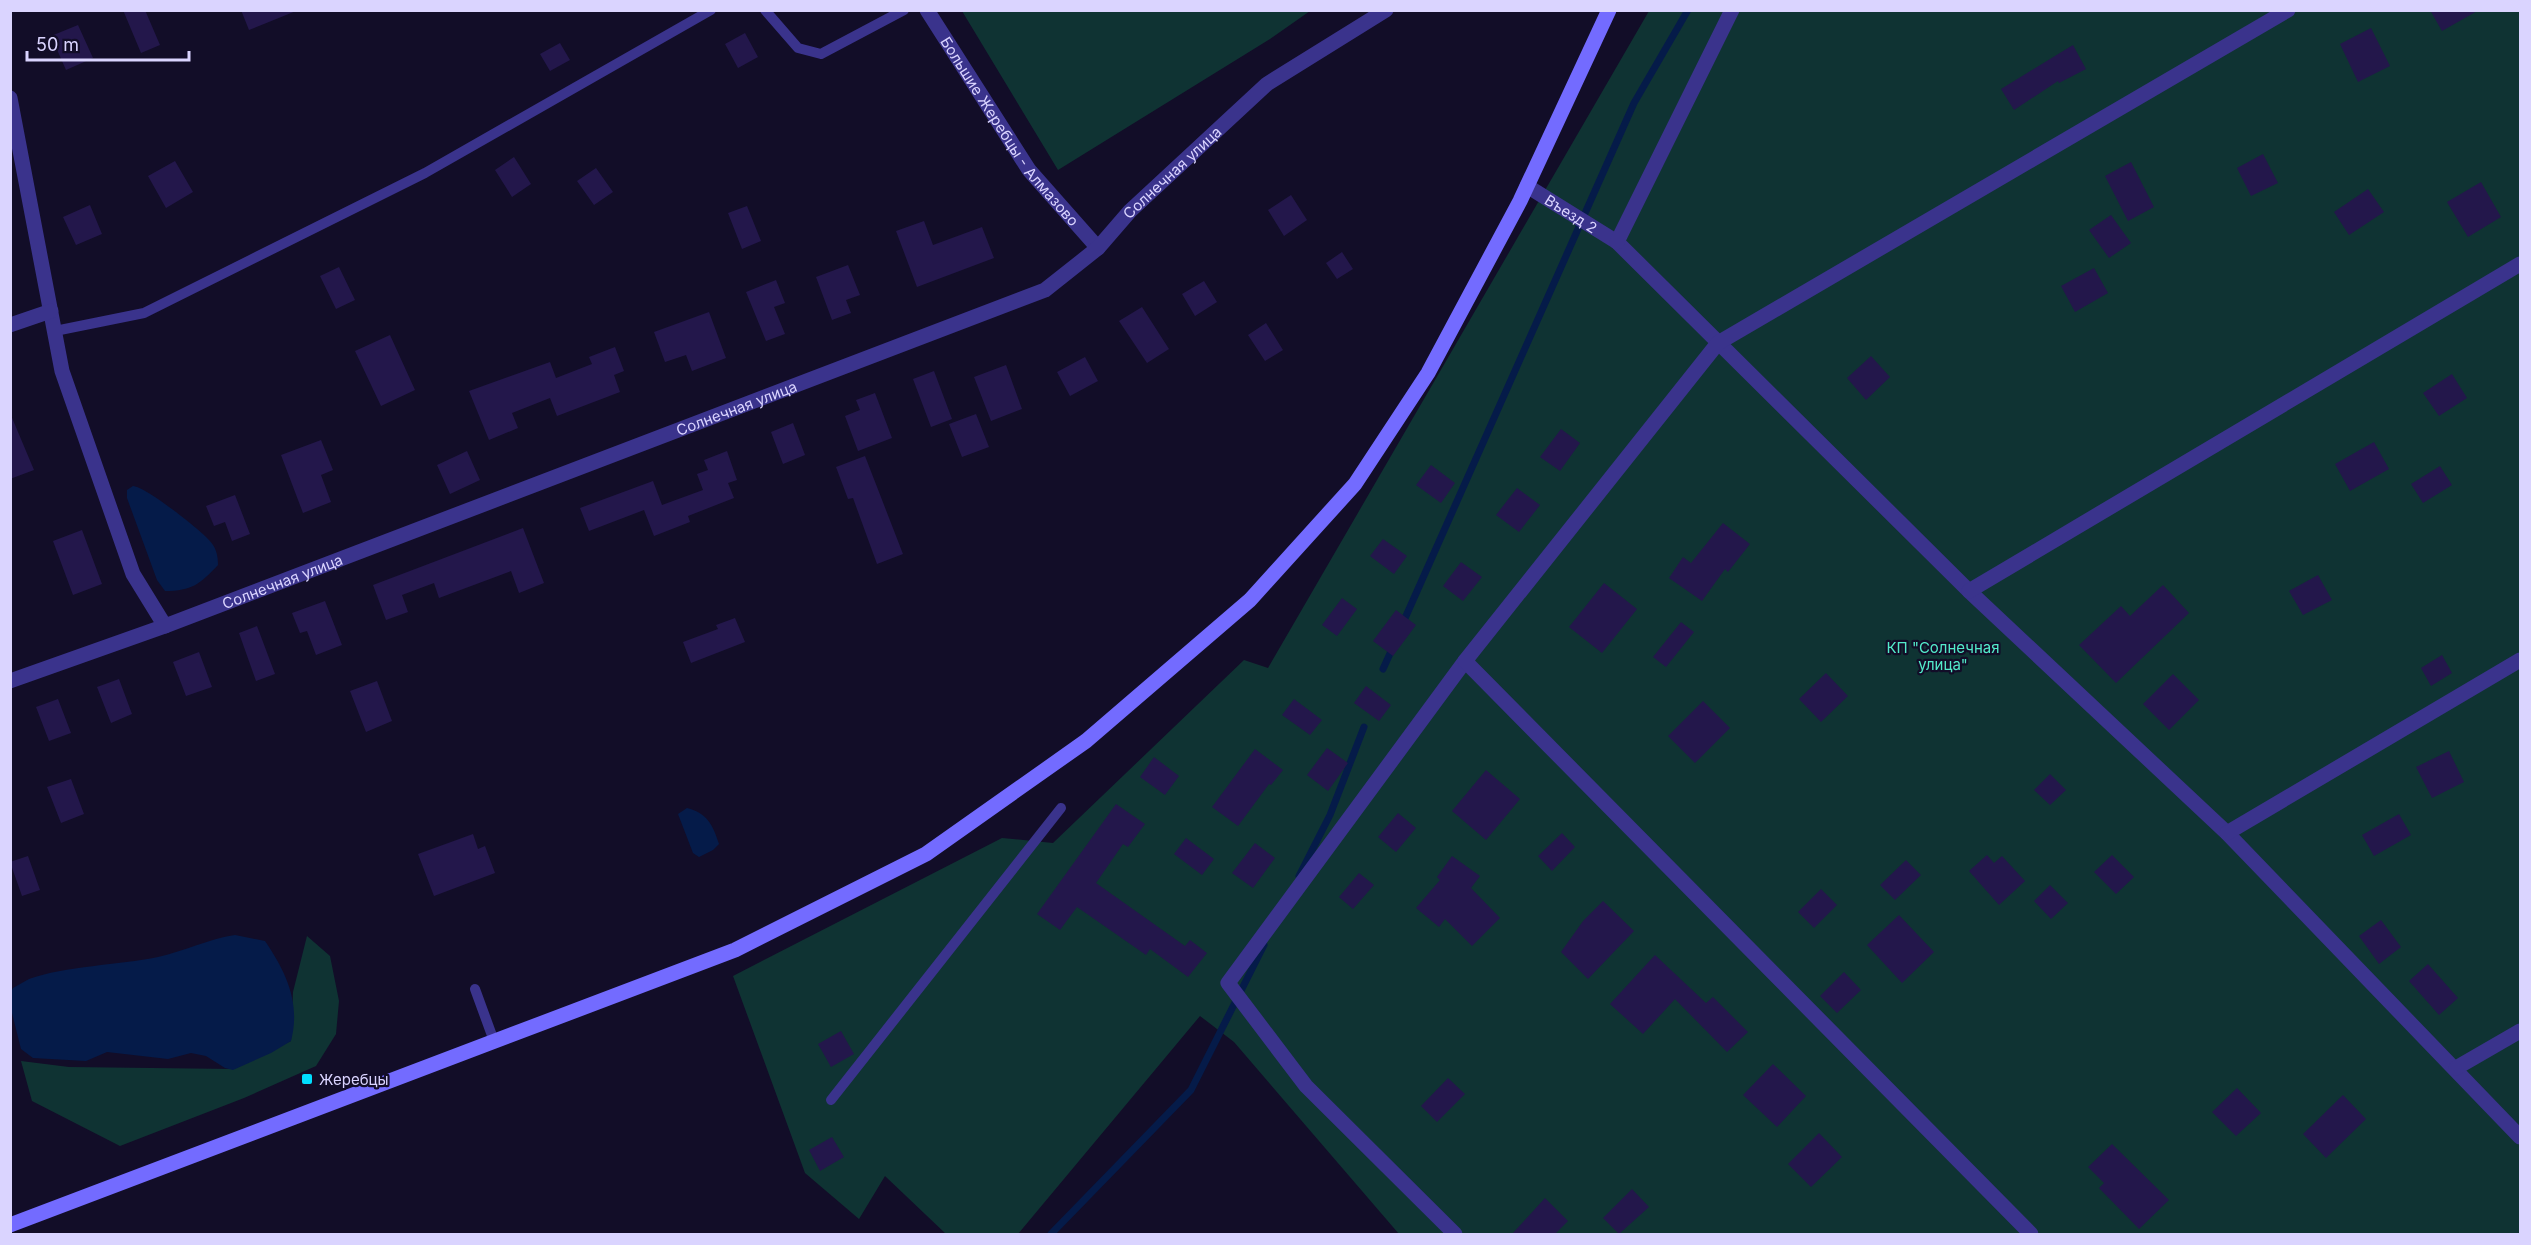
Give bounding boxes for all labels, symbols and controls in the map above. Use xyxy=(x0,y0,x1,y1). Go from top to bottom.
scale bar xyxy=(27,24,189,62)
street label: Большие Жеребцы - Алмазово xyxy=(937,33,1083,230)
text: 50 m xyxy=(36,34,79,55)
street label: Солнечная улица xyxy=(1118,122,1225,222)
street label: Въезд 2 xyxy=(1541,190,1601,237)
street label: Солнечная улица xyxy=(673,376,799,439)
street label: Солнечная улица xyxy=(219,550,345,613)
park label: КП "Солнечная улица" xyxy=(1886,638,2000,674)
place label: Жеребцы xyxy=(319,1070,389,1089)
marker: Жеребцы xyxy=(300,1072,314,1086)

